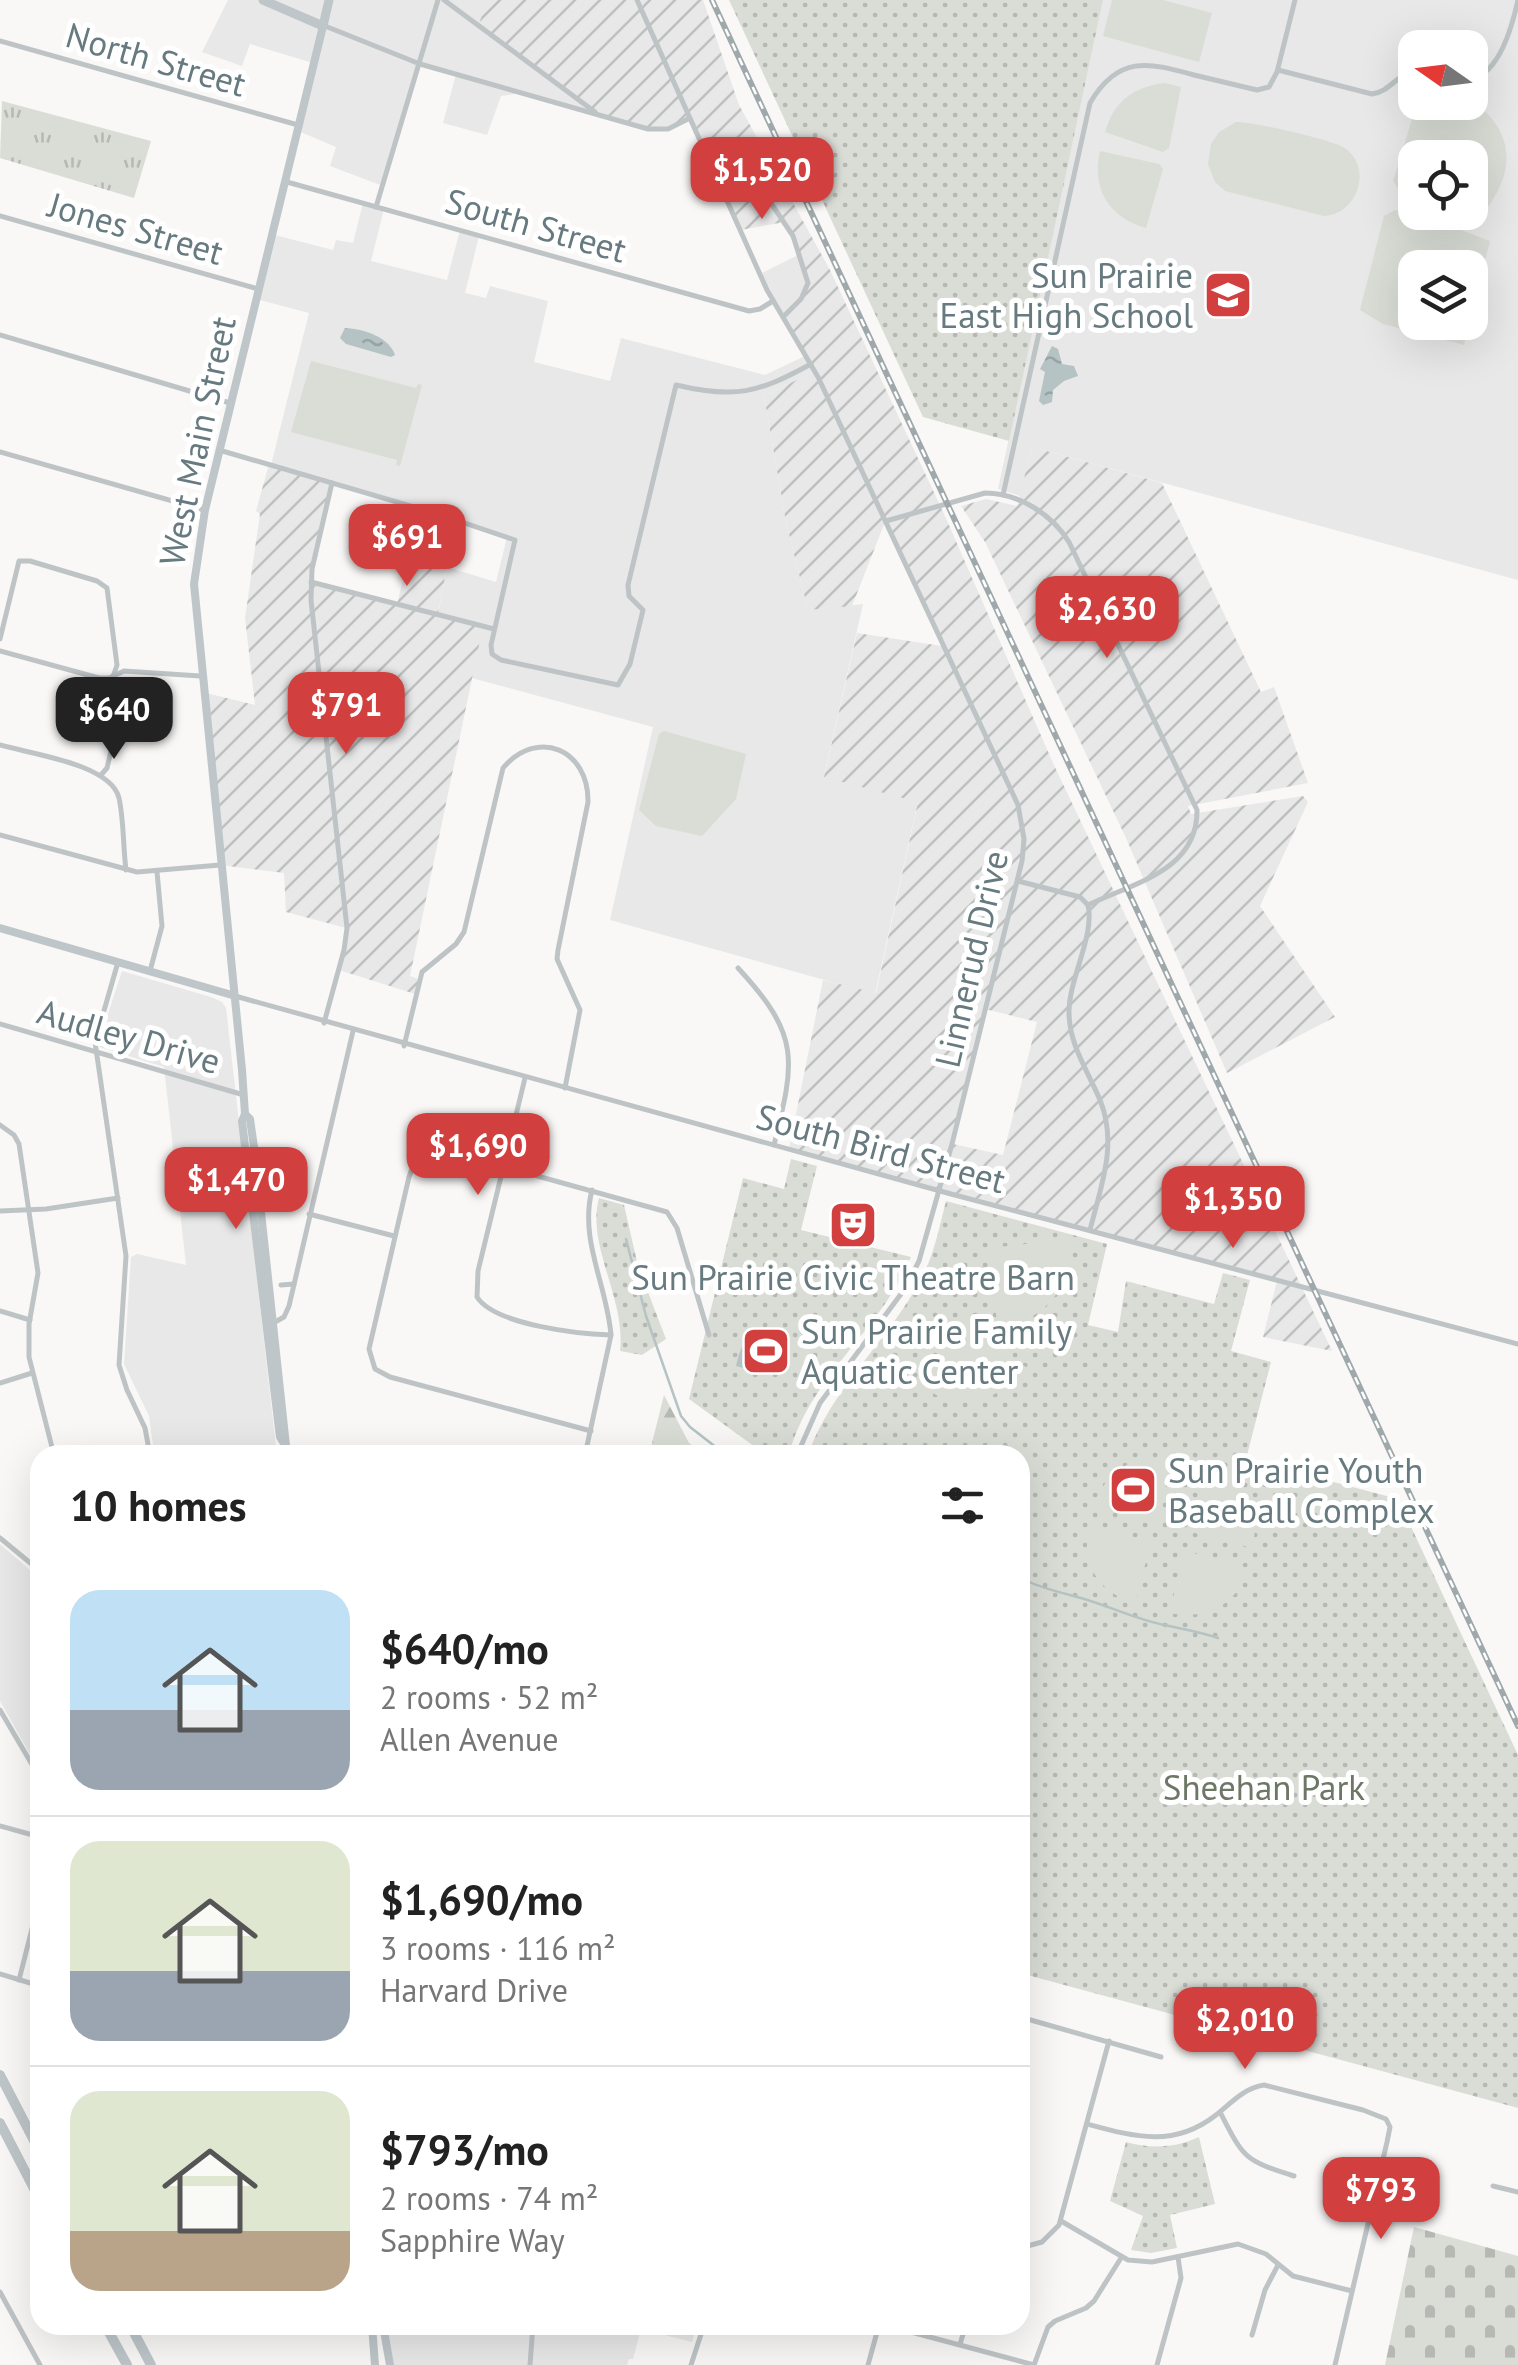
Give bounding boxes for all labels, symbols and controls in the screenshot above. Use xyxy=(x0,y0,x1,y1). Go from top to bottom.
street label: North Street xyxy=(61,11,251,107)
north arrow xyxy=(1398,30,1488,120)
map controls xyxy=(1398,30,1488,340)
pin: $1,520 xyxy=(681,137,843,222)
button: locate xyxy=(1398,140,1488,230)
text: $1,520 xyxy=(713,148,811,190)
street label: South Street xyxy=(440,177,632,273)
street label: Jones Street xyxy=(42,181,229,275)
button: layers xyxy=(1398,250,1488,340)
place label: Sun Prairie East High School xyxy=(939,252,1193,338)
school or university icon: Sun Prairie East High School xyxy=(1202,269,1254,321)
street label: West Main Street xyxy=(148,312,246,570)
pin: $691 xyxy=(348,504,466,589)
text: $691 xyxy=(371,515,443,557)
pin: $2,630 xyxy=(1026,576,1188,661)
text: $2,630 xyxy=(1058,587,1156,629)
pin: $791 xyxy=(287,672,405,757)
pin: $640 xyxy=(55,677,173,762)
text: $791 xyxy=(310,683,382,725)
text: $640 xyxy=(78,688,150,730)
street label: Linnerud Drive xyxy=(924,846,1018,1072)
street label: Audley Drive xyxy=(32,988,226,1084)
street label: South Bird Street xyxy=(751,1093,1011,1203)
pin: $1,690 xyxy=(397,1113,559,1198)
text: $1,690 xyxy=(429,1124,527,1166)
pin: $1,470 xyxy=(155,1147,317,1232)
text: $1,470 xyxy=(187,1158,285,1200)
pin: $1,350 xyxy=(1152,1166,1314,1251)
text: $1,350 xyxy=(1184,1177,1282,1219)
theatre icon: Sun Prairie Civic Theatre Barn xyxy=(827,1199,879,1251)
place label: Sun Prairie Civic Theatre Barn xyxy=(631,1254,1075,1300)
place label: Sun Prairie Family Aquatic Center xyxy=(801,1308,1072,1394)
sports icon: Sun Prairie Family Aquatic Center xyxy=(740,1325,792,1377)
place label: Sun Prairie Youth Baseball Complex xyxy=(1168,1447,1434,1533)
sports icon: Sun Prairie Youth Baseball Complex xyxy=(1107,1464,1159,1516)
text: 10 homes xyxy=(70,1478,247,1533)
icon: filters xyxy=(935,1478,990,1533)
text: $640/mo xyxy=(380,1621,549,1676)
icon: home xyxy=(150,1630,270,1750)
text: 2 rooms · 52 m² xyxy=(380,1676,598,1718)
text: Allen Avenue xyxy=(380,1718,559,1760)
park label: Sheehan Park xyxy=(1163,1764,1365,1810)
text: $1,690/mo xyxy=(380,1872,583,1927)
icon: home xyxy=(150,1881,270,2001)
text: 3 rooms · 116 m² xyxy=(380,1927,616,1969)
text: Harvard Drive xyxy=(380,1969,568,2011)
pin: $2,010 xyxy=(1164,1987,1326,2072)
text: $2,010 xyxy=(1196,1998,1294,2040)
text: $793/mo xyxy=(380,2122,549,2177)
icon: home xyxy=(150,2131,270,2251)
pin: $793 xyxy=(1322,2157,1440,2242)
text: $793 xyxy=(1345,2168,1417,2210)
text: 2 rooms · 74 m² xyxy=(380,2177,598,2219)
text: Sapphire Way xyxy=(380,2219,565,2261)

